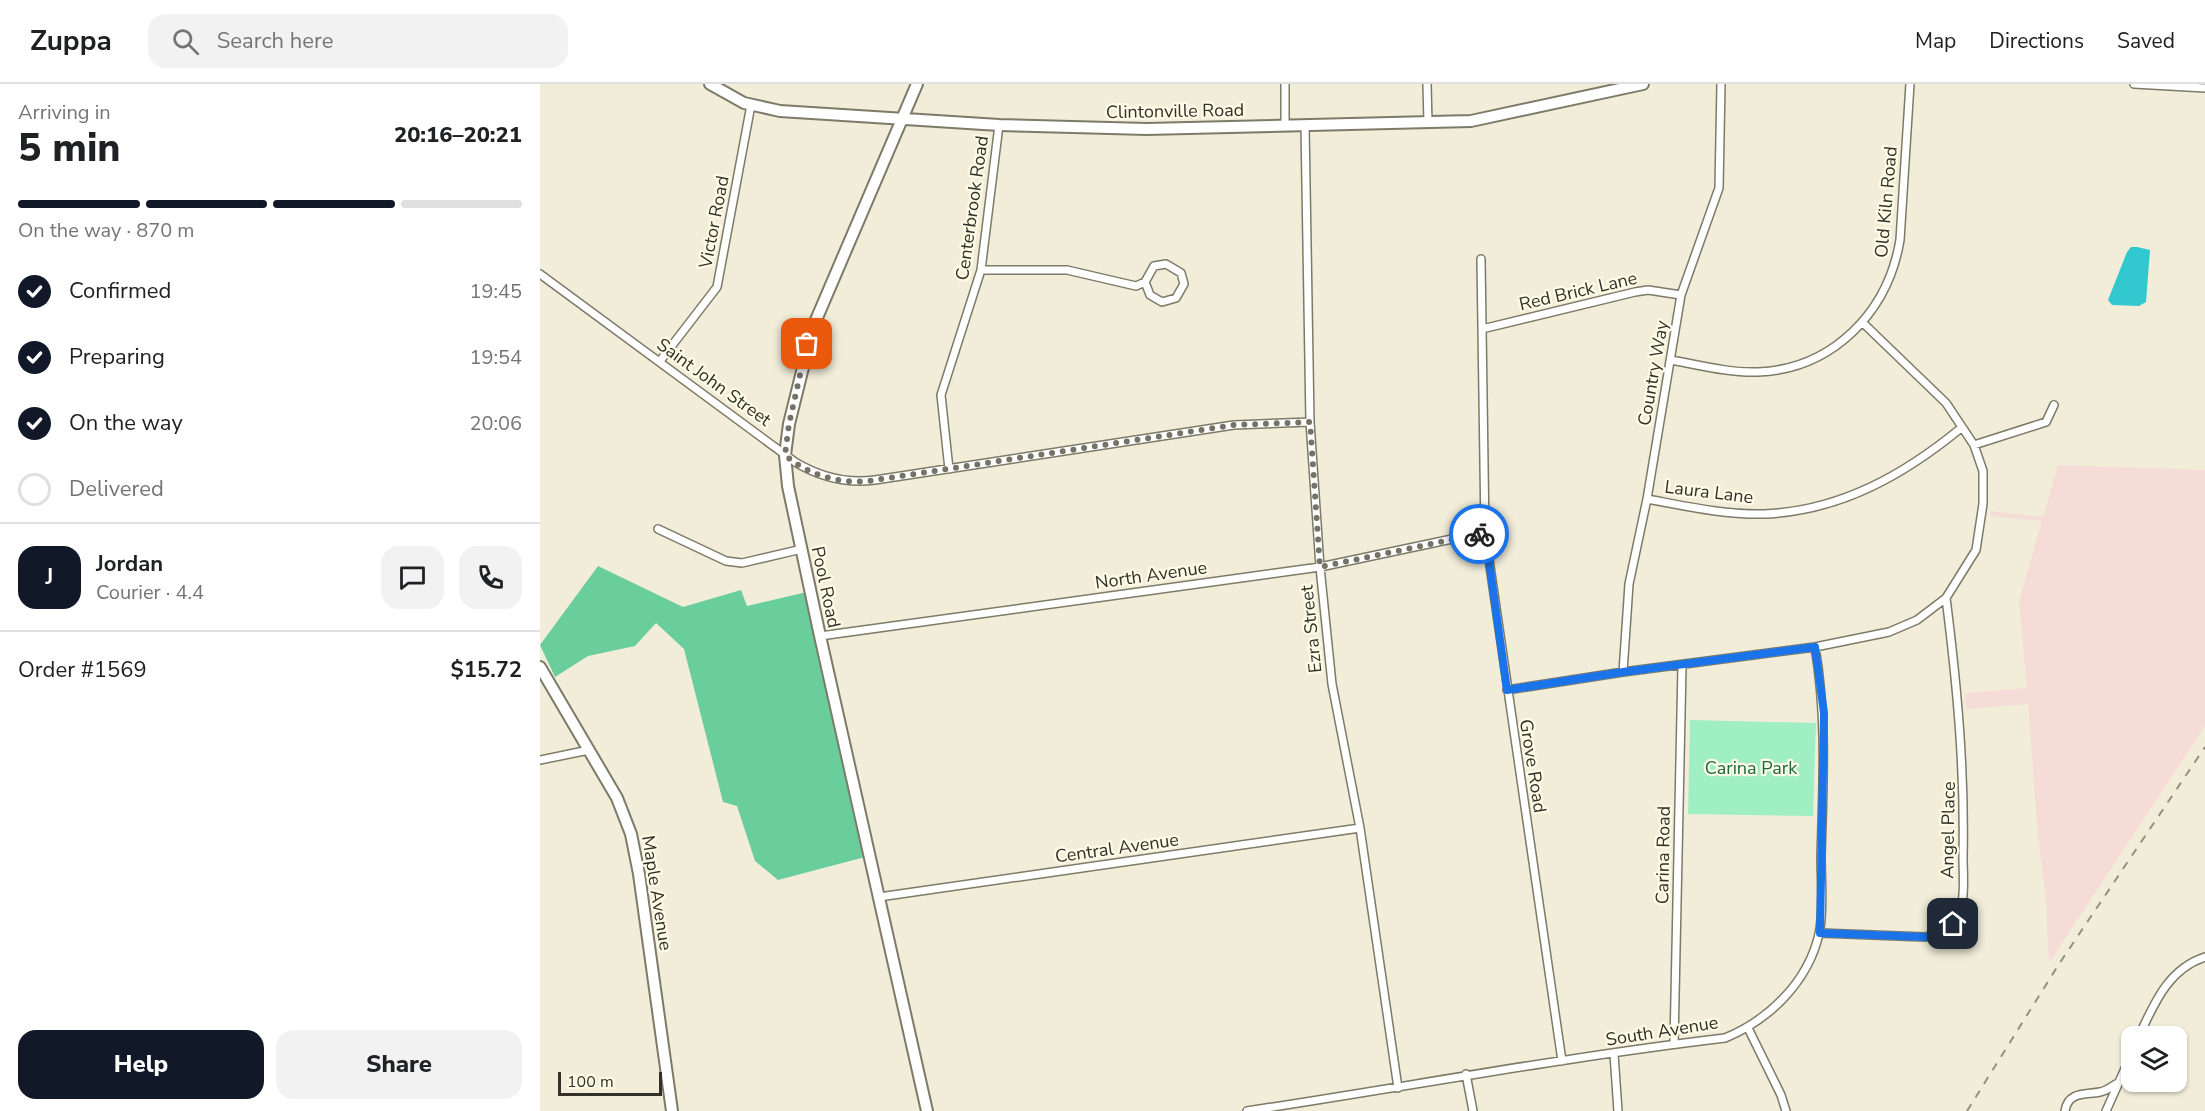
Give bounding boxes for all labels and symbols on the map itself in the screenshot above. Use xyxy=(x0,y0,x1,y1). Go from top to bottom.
street label: Clintonville Road xyxy=(1106,98,1244,124)
street label: Centerbrook Road xyxy=(950,134,994,282)
street label: Old Kiln Road xyxy=(1869,145,1903,259)
street label: Victor Road xyxy=(693,174,735,271)
street label: Red Brick Lane xyxy=(1517,266,1639,316)
pin xyxy=(781,318,832,369)
street label: Country Way xyxy=(1632,318,1674,428)
street label: Saint John Street xyxy=(652,332,777,432)
street label: Laura Lane xyxy=(1663,475,1755,509)
courier xyxy=(1449,504,1509,564)
street label: Pool Road xyxy=(806,544,846,630)
street label: North Avenue xyxy=(1094,555,1208,595)
street label: Ezra Street xyxy=(1294,583,1328,674)
street label: Grove Road xyxy=(1514,717,1552,815)
park label: Carina Park xyxy=(1705,756,1798,780)
street label: Angel Place xyxy=(1935,781,1961,879)
street label: Carina Road xyxy=(1650,806,1676,904)
street label: Central Avenue xyxy=(1054,827,1180,869)
street label: Maple Avenue xyxy=(636,834,678,952)
pin xyxy=(1927,898,1978,949)
street label: South Avenue xyxy=(1604,1010,1720,1052)
scale bar xyxy=(558,1069,662,1096)

